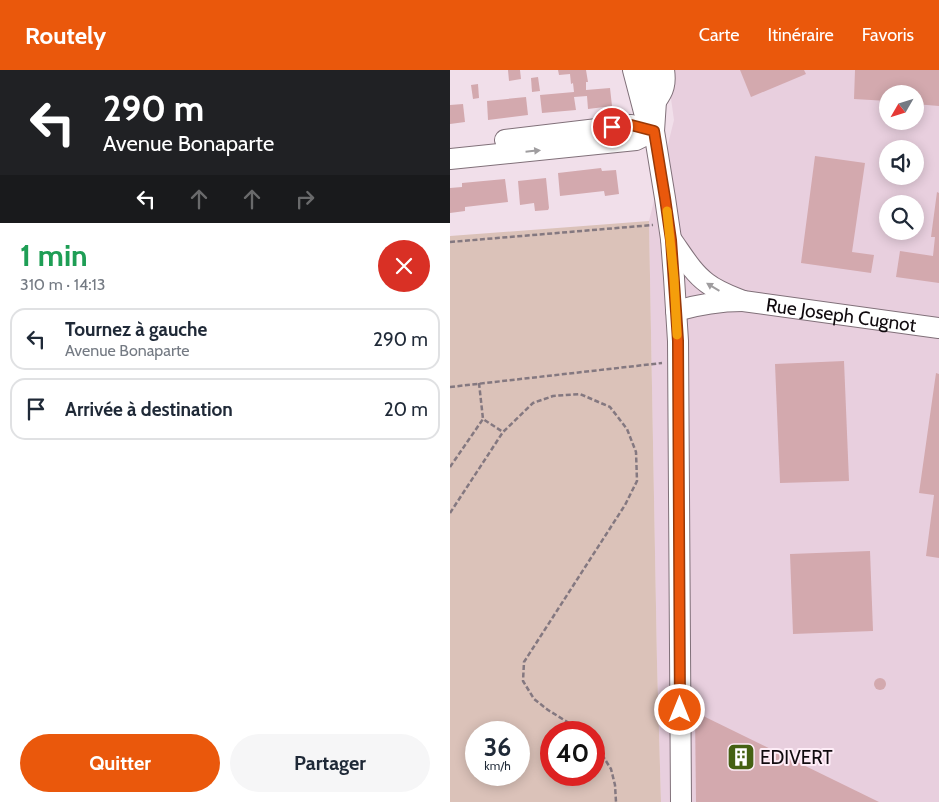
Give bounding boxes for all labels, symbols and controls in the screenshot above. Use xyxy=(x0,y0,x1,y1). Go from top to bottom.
text: Routely xyxy=(25,21,106,50)
text: Carte xyxy=(699,24,739,46)
text: Itinéraire xyxy=(767,24,834,46)
text: Favoris xyxy=(862,24,914,46)
north arrow xyxy=(879,85,924,130)
map controls xyxy=(879,85,924,240)
text: 290 m xyxy=(103,87,204,130)
icon: left xyxy=(20,90,85,155)
pin xyxy=(591,106,633,148)
icon: arrive xyxy=(598,113,626,141)
text: Avenue Bonaparte xyxy=(103,130,274,157)
button: sound xyxy=(879,140,924,185)
one-way arrow xyxy=(526,147,542,155)
icon: left xyxy=(132,185,160,213)
icon: ahead xyxy=(185,185,213,213)
icon: ahead xyxy=(238,185,266,213)
icon: right xyxy=(291,185,319,213)
button: search xyxy=(879,195,924,240)
text: 1 min xyxy=(20,237,88,274)
button: close xyxy=(378,240,430,292)
text: 310 m · 14:13 xyxy=(20,275,105,294)
one-way arrow xyxy=(707,282,720,291)
street label: Rue Joseph Cugnot xyxy=(765,293,918,336)
text: Tournez à gauche xyxy=(65,318,207,341)
icon: left xyxy=(22,325,50,353)
text: 290 m xyxy=(373,328,428,351)
text: Avenue Bonaparte xyxy=(65,341,189,360)
icon: arrive xyxy=(22,395,50,423)
text: Arrivée à destination xyxy=(65,398,233,421)
text: 20 m xyxy=(384,398,428,421)
position arrow xyxy=(653,683,705,735)
speed limit sign: 40 xyxy=(540,721,605,786)
text: 36 xyxy=(484,732,511,762)
button: Quitter xyxy=(20,734,220,792)
button: Partager xyxy=(230,734,430,792)
building icon: EDIVERT xyxy=(726,742,756,772)
place label: EDIVERT xyxy=(760,746,833,769)
text: km/h xyxy=(484,758,511,773)

